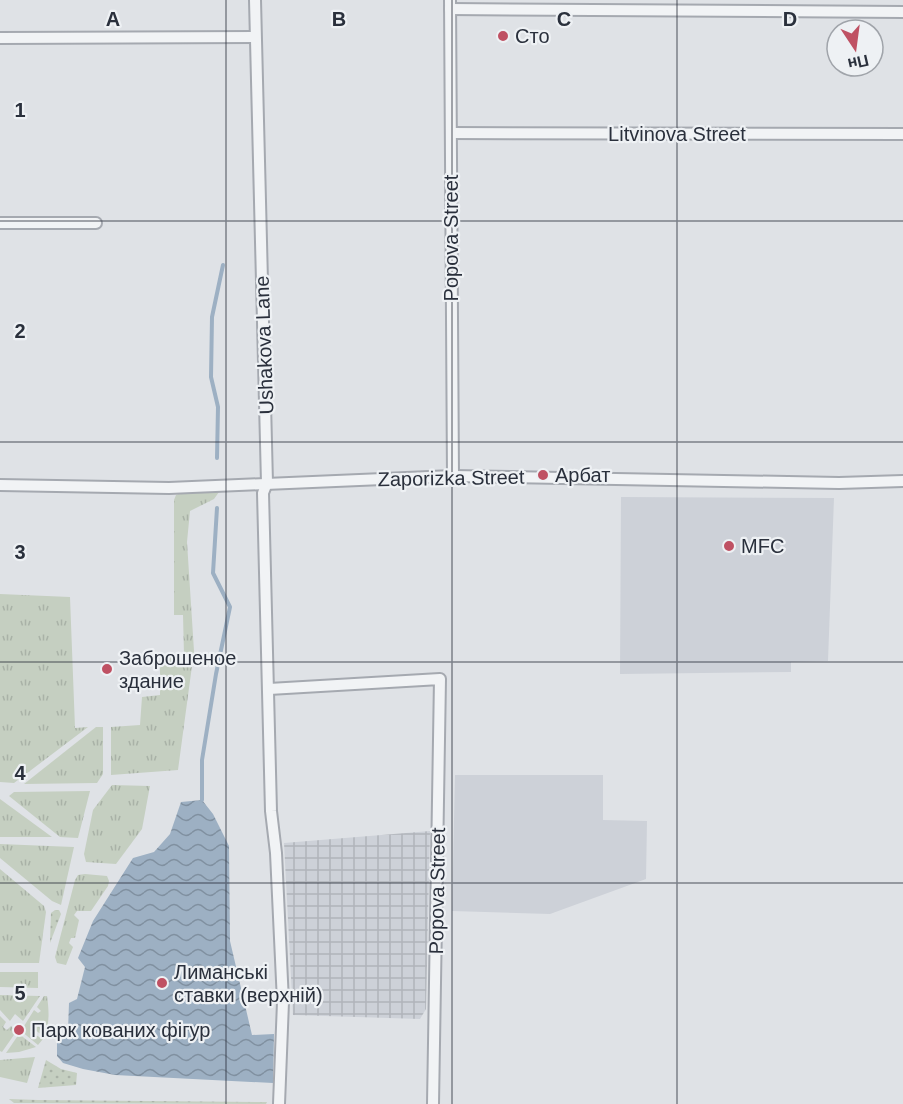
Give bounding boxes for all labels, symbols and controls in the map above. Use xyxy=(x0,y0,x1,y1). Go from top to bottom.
text: A xyxy=(106,8,120,30)
text: B xyxy=(332,8,346,30)
text: C xyxy=(557,8,571,30)
text: D xyxy=(783,8,797,30)
north arrow xyxy=(825,18,885,78)
place label: Сто xyxy=(515,25,550,47)
marker: Сто xyxy=(496,29,510,43)
text: Пн xyxy=(846,51,870,73)
text: 1 xyxy=(14,99,26,121)
street label: Litvinova Street xyxy=(608,123,746,145)
street label: Popova Street xyxy=(440,174,462,301)
street label: Ushakova Lane xyxy=(251,275,277,415)
text: 2 xyxy=(14,320,26,342)
place label: Арбат xyxy=(555,464,610,486)
street label: Zaporizka Street xyxy=(377,466,525,490)
marker: Арбат xyxy=(536,468,550,482)
place label: MFC xyxy=(741,535,784,557)
marker: MFC xyxy=(722,539,736,553)
text: 3 xyxy=(14,541,26,563)
place label: Заброшеное здание xyxy=(119,647,236,692)
marker: Заброшеное здание xyxy=(100,662,114,676)
text: 4 xyxy=(14,762,26,784)
street label: Popova Street xyxy=(425,827,449,955)
place label: Лиманські ставки (верхній) xyxy=(174,961,323,1006)
marker: Лиманські ставки (верхній) xyxy=(155,976,169,990)
text: 5 xyxy=(14,982,26,1004)
place label: Парк кованих фігур xyxy=(31,1019,210,1041)
marker: Парк кованих фігур xyxy=(12,1023,26,1037)

